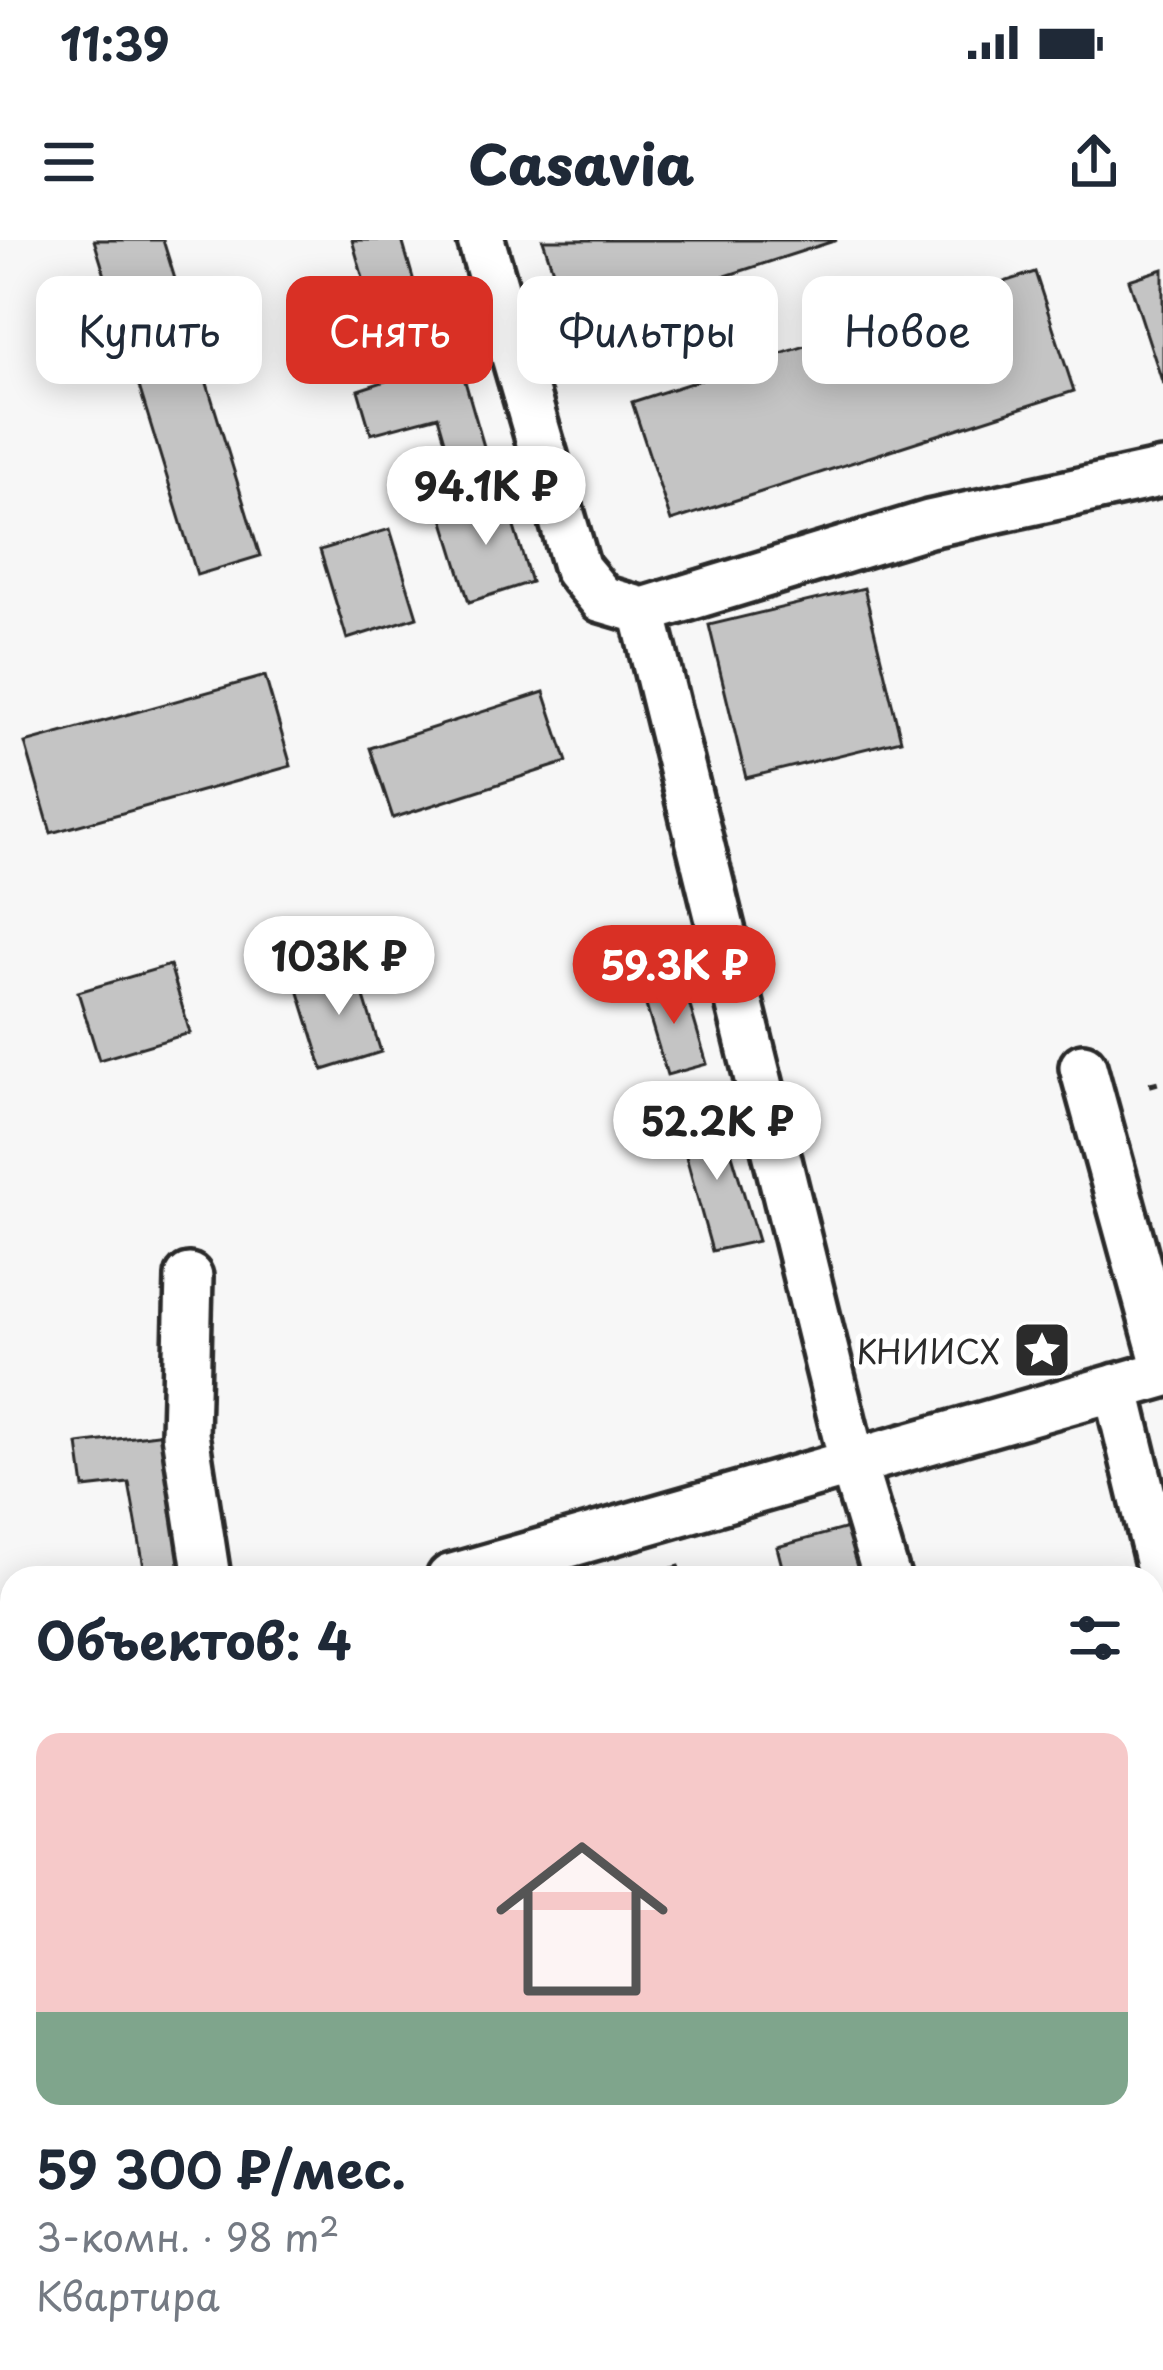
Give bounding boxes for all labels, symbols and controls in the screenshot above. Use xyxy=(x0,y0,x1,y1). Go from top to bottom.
text: 11:39 xyxy=(60,8,170,76)
text: Casavia xyxy=(468,122,695,203)
icon: menu xyxy=(36,129,102,195)
icon: share xyxy=(1061,129,1127,195)
chip: Купить xyxy=(36,276,262,384)
chip: Снять xyxy=(286,276,493,384)
chip: Фильтры xyxy=(517,276,778,384)
chip: Новое xyxy=(802,276,1013,384)
pin: 94.1K ₽ xyxy=(375,446,597,548)
text: 94.1K ₽ xyxy=(414,455,558,514)
pin: 103K ₽ xyxy=(241,916,437,1018)
text: 103K ₽ xyxy=(271,925,407,984)
pin: 59.3K ₽ xyxy=(563,925,785,1027)
text: 59.3K ₽ xyxy=(600,934,748,993)
pin: 52.2K ₽ xyxy=(606,1081,828,1183)
text: 52.2K ₽ xyxy=(640,1090,794,1149)
place icon: КНИИСХ xyxy=(1011,1319,1073,1381)
place label: КНИИСХ xyxy=(856,1325,1000,1375)
text: Объектов: 4 xyxy=(36,1600,352,1677)
icon: filters xyxy=(1062,1605,1128,1671)
icon: home xyxy=(474,1811,690,2027)
text: 59 300 ₽/мес. xyxy=(36,2129,406,2206)
text: 3-комн. · 98 m² xyxy=(36,2206,340,2265)
text: Квартира xyxy=(36,2265,220,2324)

